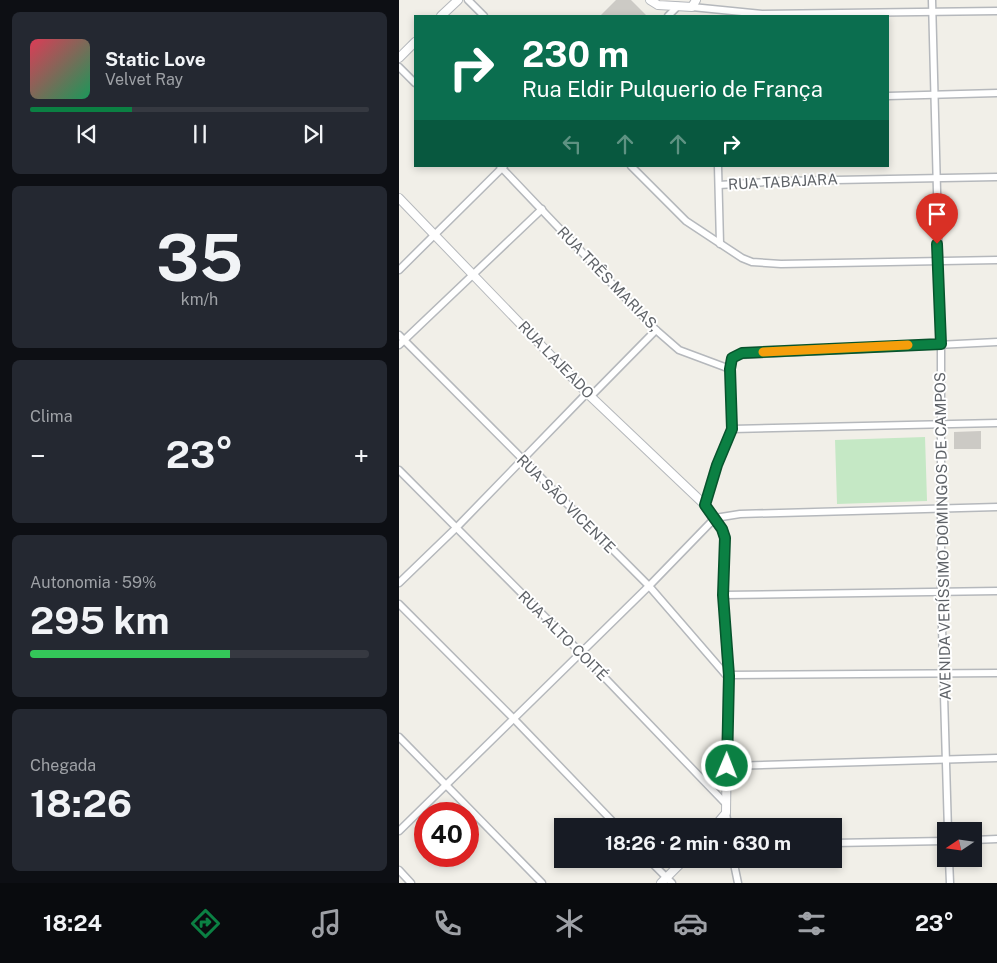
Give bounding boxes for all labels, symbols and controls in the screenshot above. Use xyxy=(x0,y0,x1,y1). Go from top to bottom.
text: 230 m xyxy=(522,34,629,75)
icon: right xyxy=(439,35,504,100)
text: Static Love xyxy=(105,48,206,70)
text: Velvet Ray xyxy=(105,70,183,89)
text: Rua Eldir Pulquerio de França xyxy=(522,76,823,102)
icon: previous xyxy=(73,120,101,148)
icon: pause xyxy=(186,120,214,148)
icon: next xyxy=(299,120,327,148)
icon: left xyxy=(558,130,586,158)
icon: ahead xyxy=(611,130,639,158)
icon: ahead xyxy=(664,130,692,158)
icon: right xyxy=(717,130,745,158)
street label: RUA TABAJARA xyxy=(728,170,839,193)
pin xyxy=(916,193,958,244)
icon: arrive xyxy=(923,200,951,228)
text: 35 xyxy=(156,219,243,296)
street label: RUA TRÊS MARIAS, xyxy=(554,223,663,334)
text: km/h xyxy=(181,290,218,309)
street label: RUA LAJEADO xyxy=(515,317,598,402)
street label: AVENIDA VERÍSSIMO DOMINGOS DE CAMPOS xyxy=(931,372,954,700)
text: Clima xyxy=(30,407,73,426)
text: 23° xyxy=(166,432,233,477)
text: − xyxy=(30,439,46,472)
text: + xyxy=(353,439,369,472)
street label: RUA SÃO VICENTE xyxy=(514,451,619,556)
text: Autonomia · 59% xyxy=(30,573,157,592)
street label: RUA ALTO COITÉ xyxy=(515,587,612,684)
text: 295 km xyxy=(30,598,169,643)
position arrow xyxy=(700,739,752,791)
text: Chegada xyxy=(30,756,96,775)
text: 18:26 xyxy=(30,781,132,826)
speed limit sign: 40 xyxy=(414,802,479,867)
north arrow xyxy=(937,822,981,868)
map controls xyxy=(937,822,982,867)
text: 18:26 · 2 min · 630 m xyxy=(605,832,791,854)
icon: directions xyxy=(188,906,223,941)
icon: music xyxy=(309,906,344,941)
icon: phone xyxy=(430,906,465,941)
icon: climate xyxy=(552,906,587,941)
icon: car xyxy=(673,906,708,941)
icon: filters xyxy=(794,906,829,941)
text: 18:24 xyxy=(43,910,102,936)
text: 23° xyxy=(915,910,954,936)

